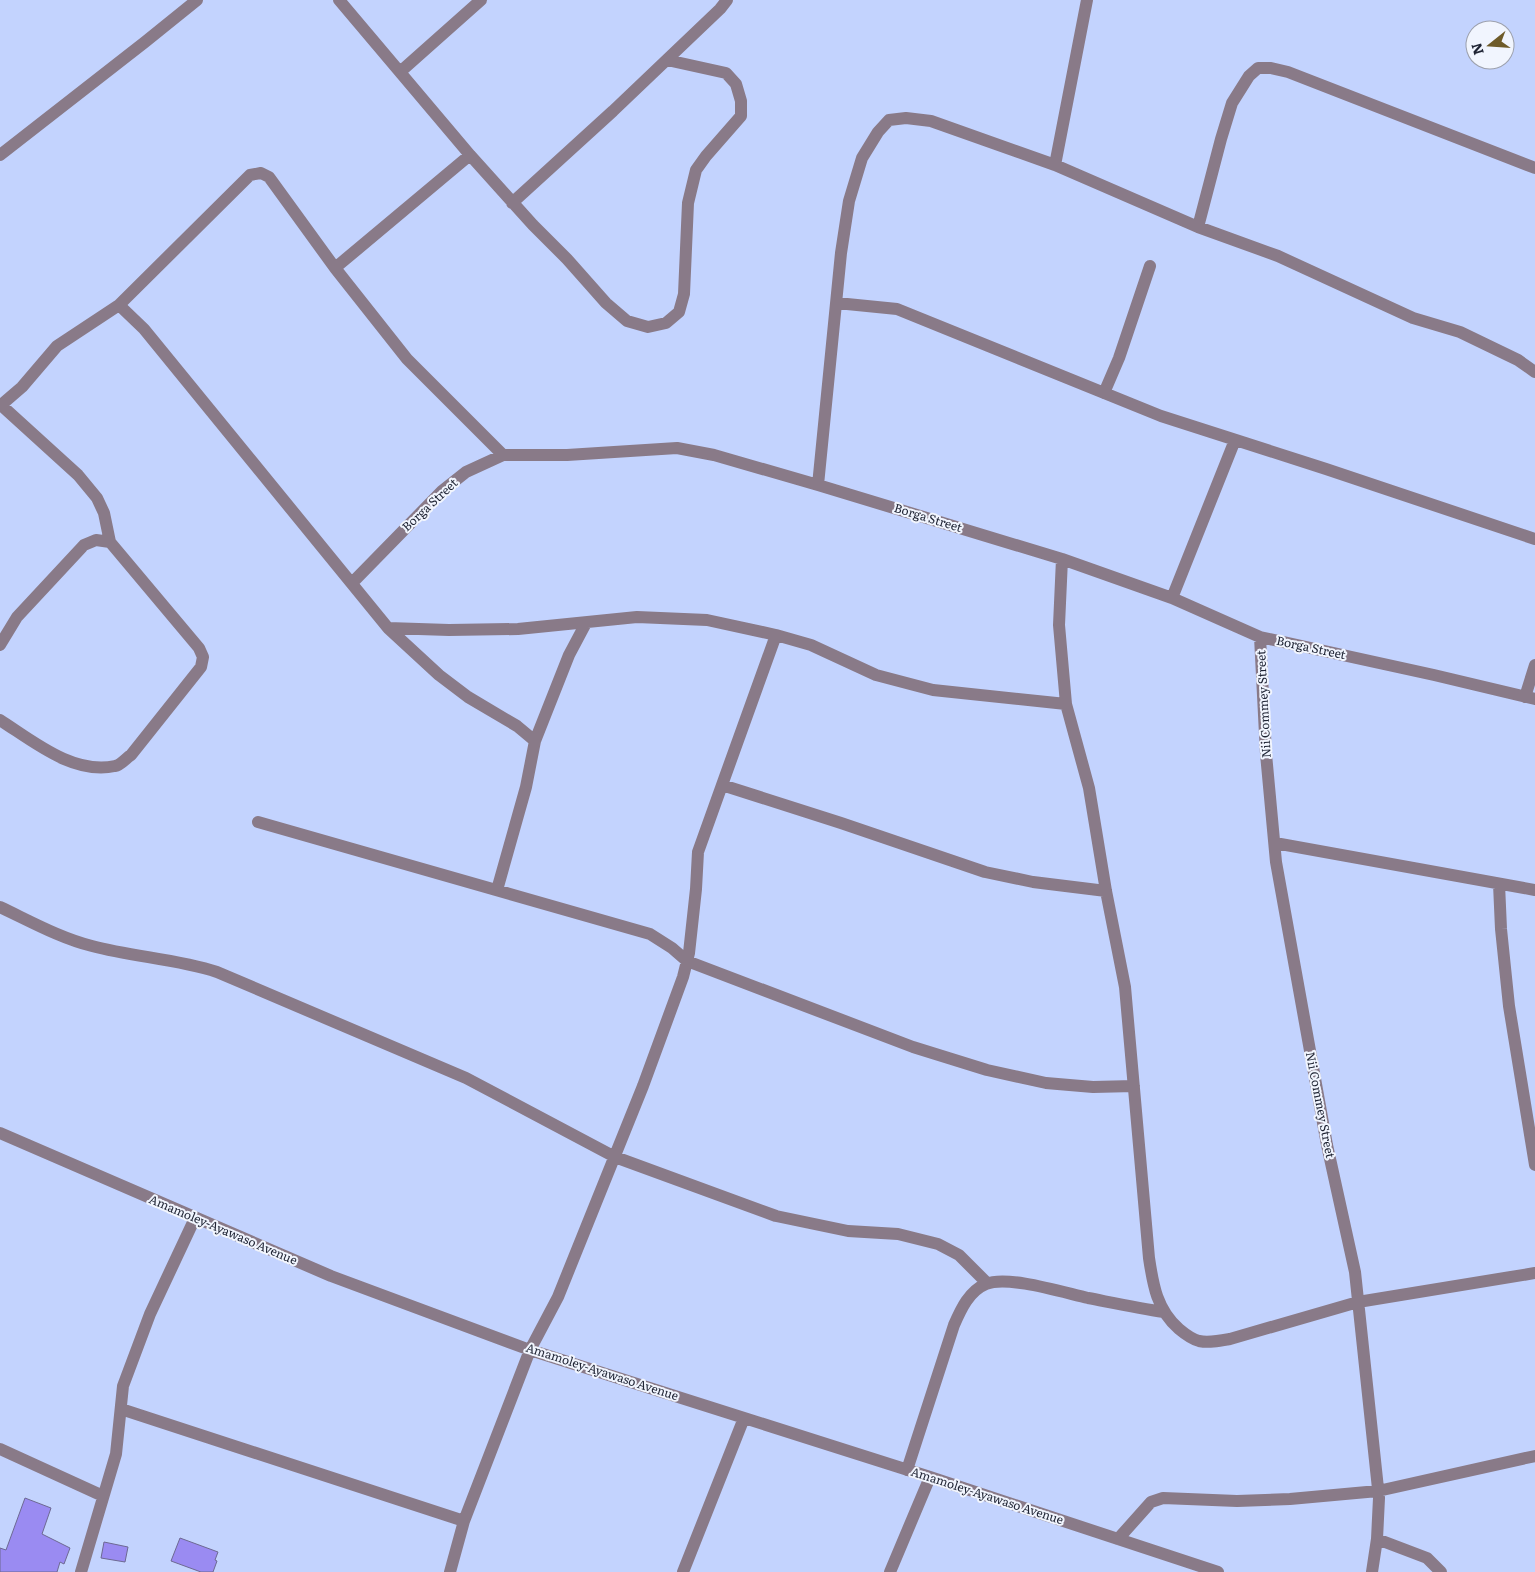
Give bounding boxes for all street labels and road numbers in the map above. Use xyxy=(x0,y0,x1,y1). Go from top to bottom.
street label: Borga Street xyxy=(397,474,461,535)
street label: Borga Street xyxy=(892,498,965,536)
street label: Borga Street xyxy=(1275,631,1348,663)
street label: Nii Commey Street xyxy=(1251,649,1275,759)
street label: Nii Commey Street xyxy=(1302,1050,1340,1160)
street label: Amamoley-Ayawaso Avenue xyxy=(146,1190,300,1269)
street label: Amamoley-Ayawaso Avenue xyxy=(524,1338,681,1404)
street label: Amamoley-Ayawaso Avenue xyxy=(909,1462,1066,1528)

